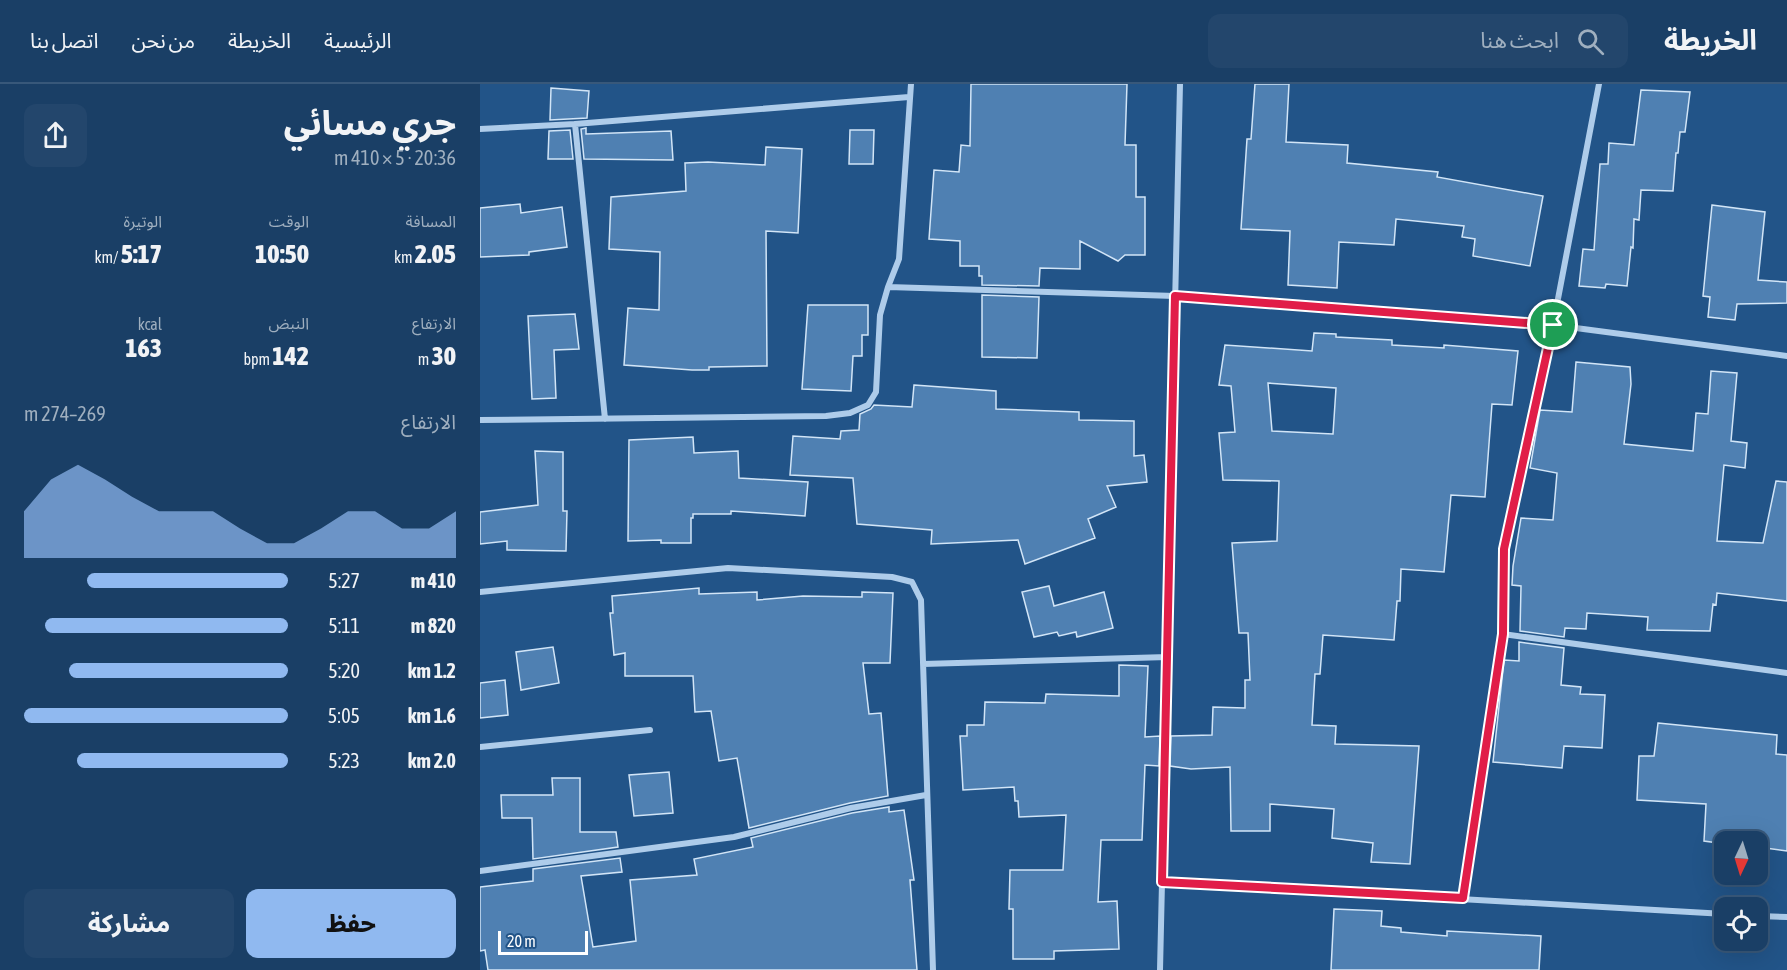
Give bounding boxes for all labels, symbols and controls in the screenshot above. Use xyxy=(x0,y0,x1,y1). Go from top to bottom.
search box xyxy=(1208,14,1628,68)
text: الخريطة xyxy=(1664,24,1757,56)
icon: search xyxy=(1574,25,1607,58)
text: ابحث هنا xyxy=(1480,27,1559,53)
text: اتصل بنا xyxy=(30,28,98,52)
text: من نحن xyxy=(131,28,195,52)
text: الخريطة xyxy=(228,28,291,52)
text: الرئيسية xyxy=(324,28,391,52)
button: share xyxy=(24,104,87,167)
text: جري مسائي xyxy=(284,104,456,142)
text: 20:36 · 5 × 410 m xyxy=(334,146,456,169)
text: الوتيرة xyxy=(124,212,162,230)
text: الوقت xyxy=(269,212,309,230)
text: المسافة xyxy=(406,212,456,230)
text: 5:17 xyxy=(121,239,162,269)
text: 10:50 xyxy=(255,239,309,269)
text: 2.05 xyxy=(415,239,456,269)
text: /km xyxy=(95,248,121,266)
text: km xyxy=(394,248,415,266)
pin xyxy=(1527,299,1578,350)
icon: arrive xyxy=(1536,308,1569,341)
text: النبض xyxy=(268,314,309,332)
text: الارتفاع xyxy=(412,314,456,332)
text: kcal xyxy=(138,315,162,333)
text: 163 xyxy=(125,333,162,363)
text: 142 xyxy=(272,341,309,371)
text: 30 xyxy=(432,341,456,371)
text: bpm xyxy=(243,350,272,368)
text: m xyxy=(418,350,432,368)
text: 269–274 m xyxy=(24,402,106,425)
text: الارتفاع xyxy=(401,410,456,433)
text: 5:27 xyxy=(328,569,360,592)
text: 410 m xyxy=(411,569,456,592)
text: 5:11 xyxy=(328,614,360,637)
text: 820 m xyxy=(411,614,456,637)
text: 5:20 xyxy=(328,659,360,682)
text: 1.2 km xyxy=(408,659,456,682)
text: 5:05 xyxy=(328,704,360,727)
text: 1.6 km xyxy=(408,704,456,727)
text: 5:23 xyxy=(328,749,360,772)
text: 2.0 km xyxy=(408,749,456,772)
north arrow xyxy=(1714,831,1768,885)
map controls xyxy=(1714,831,1768,951)
button: مشاركة xyxy=(24,889,234,958)
button: حفظ xyxy=(246,889,456,958)
button: locate xyxy=(1714,897,1768,951)
scale bar xyxy=(498,928,588,956)
text: 20 m xyxy=(507,932,536,950)

